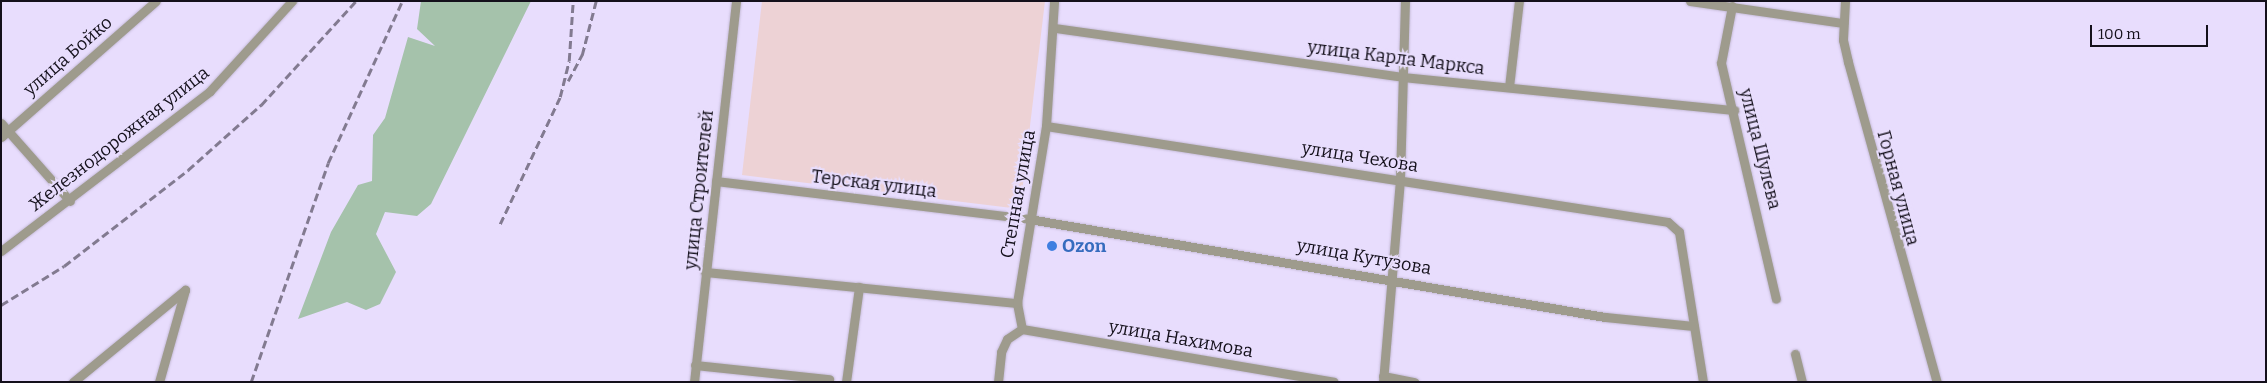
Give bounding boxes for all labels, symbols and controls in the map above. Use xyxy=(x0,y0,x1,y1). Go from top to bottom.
street label: улица Бойко xyxy=(19,12,117,100)
scale bar xyxy=(2092,15,2210,47)
text: 100 m xyxy=(2098,25,2141,43)
street label: улица Карла Маркса xyxy=(1306,36,1486,80)
street label: Железнодорожная улица xyxy=(25,62,213,216)
street label: улица Шулева xyxy=(1735,86,1785,212)
street label: улица Строителей xyxy=(680,109,718,271)
street label: Степная улица xyxy=(996,128,1040,260)
street label: Горная улица xyxy=(1872,128,1924,248)
street label: улица Чехова xyxy=(1300,137,1420,177)
street label: Терская улица xyxy=(810,166,938,202)
place label: Ozon xyxy=(1062,235,1106,257)
street label: улица Кутузова xyxy=(1295,235,1433,279)
marker: Ozon xyxy=(1046,240,1058,252)
street label: улица Нахимова xyxy=(1107,316,1255,362)

